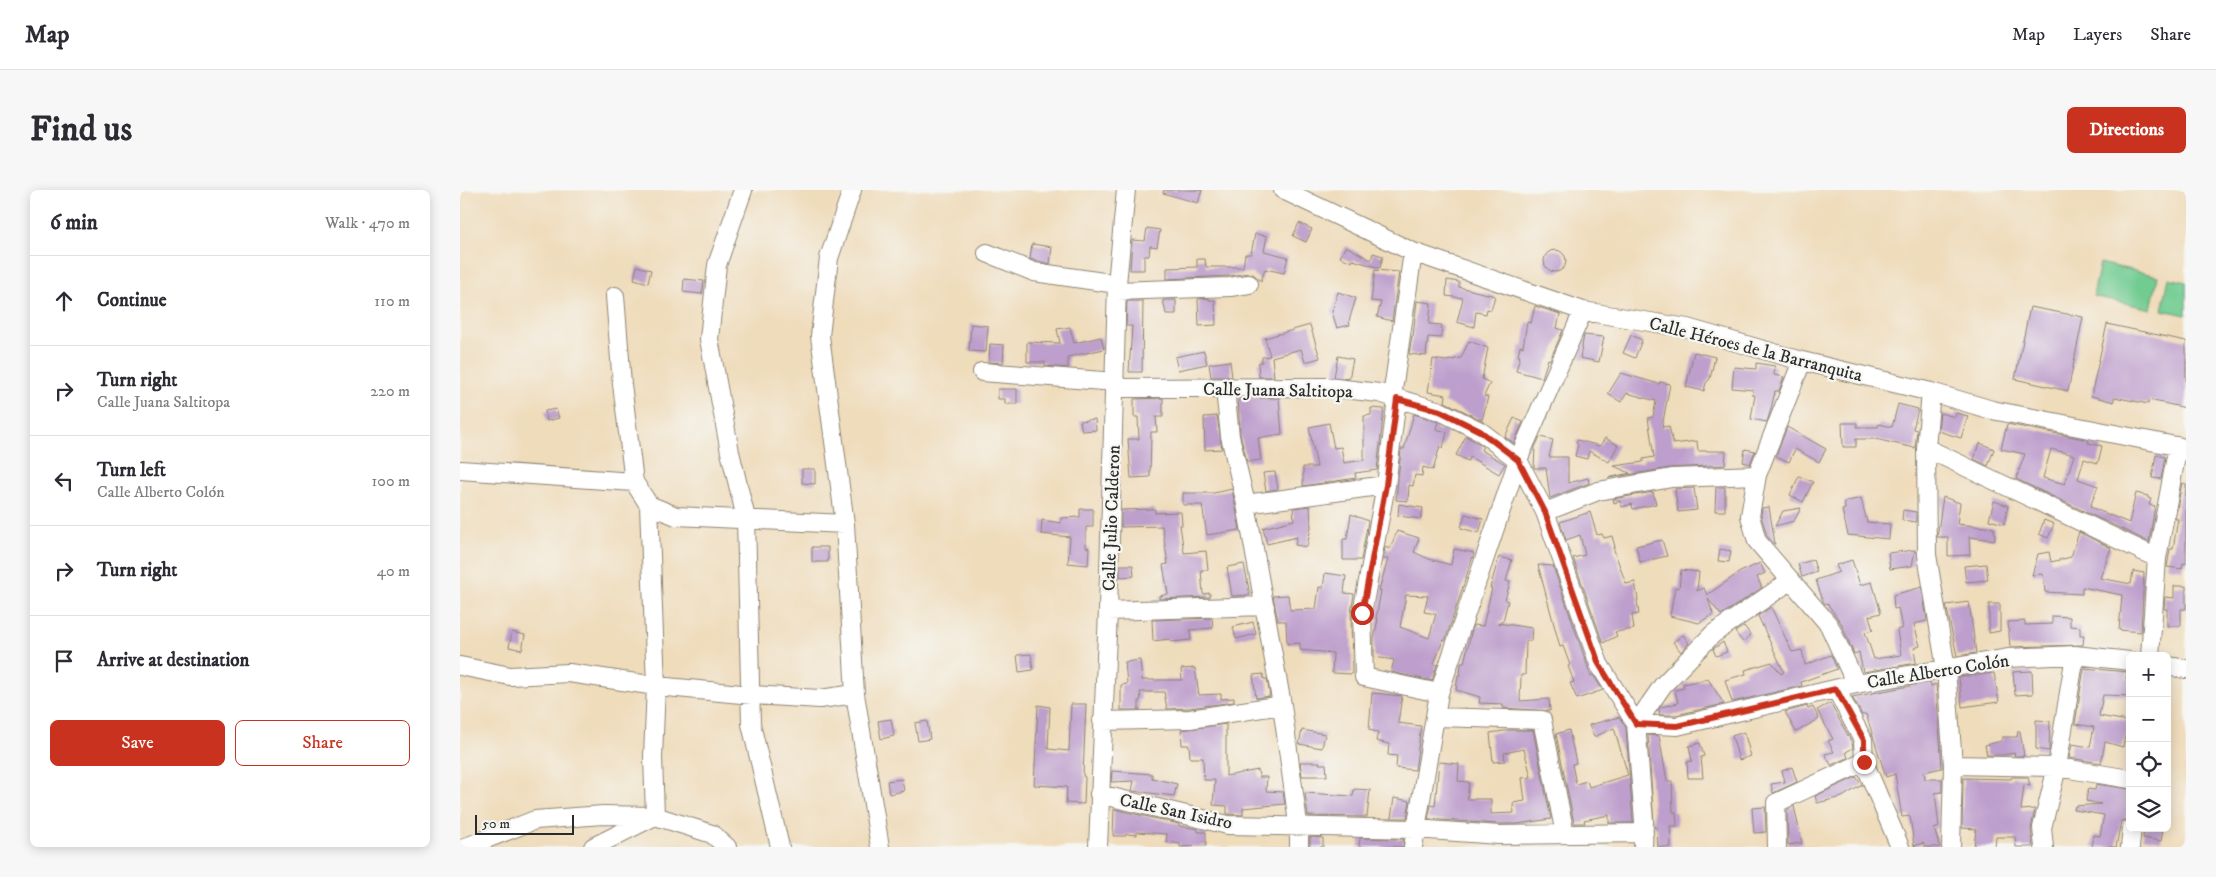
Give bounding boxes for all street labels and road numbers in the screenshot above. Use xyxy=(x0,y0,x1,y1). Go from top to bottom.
street label: Calle Héroes de la Barranquita xyxy=(1647,313,1865,387)
street label: Calle Juana Saltitopa xyxy=(1203,379,1353,403)
street label: Calle Julio Calderon xyxy=(1098,444,1126,591)
street label: Calle Alberto Colón xyxy=(1865,650,2011,694)
street label: Calle San Isidro xyxy=(1117,789,1234,835)

